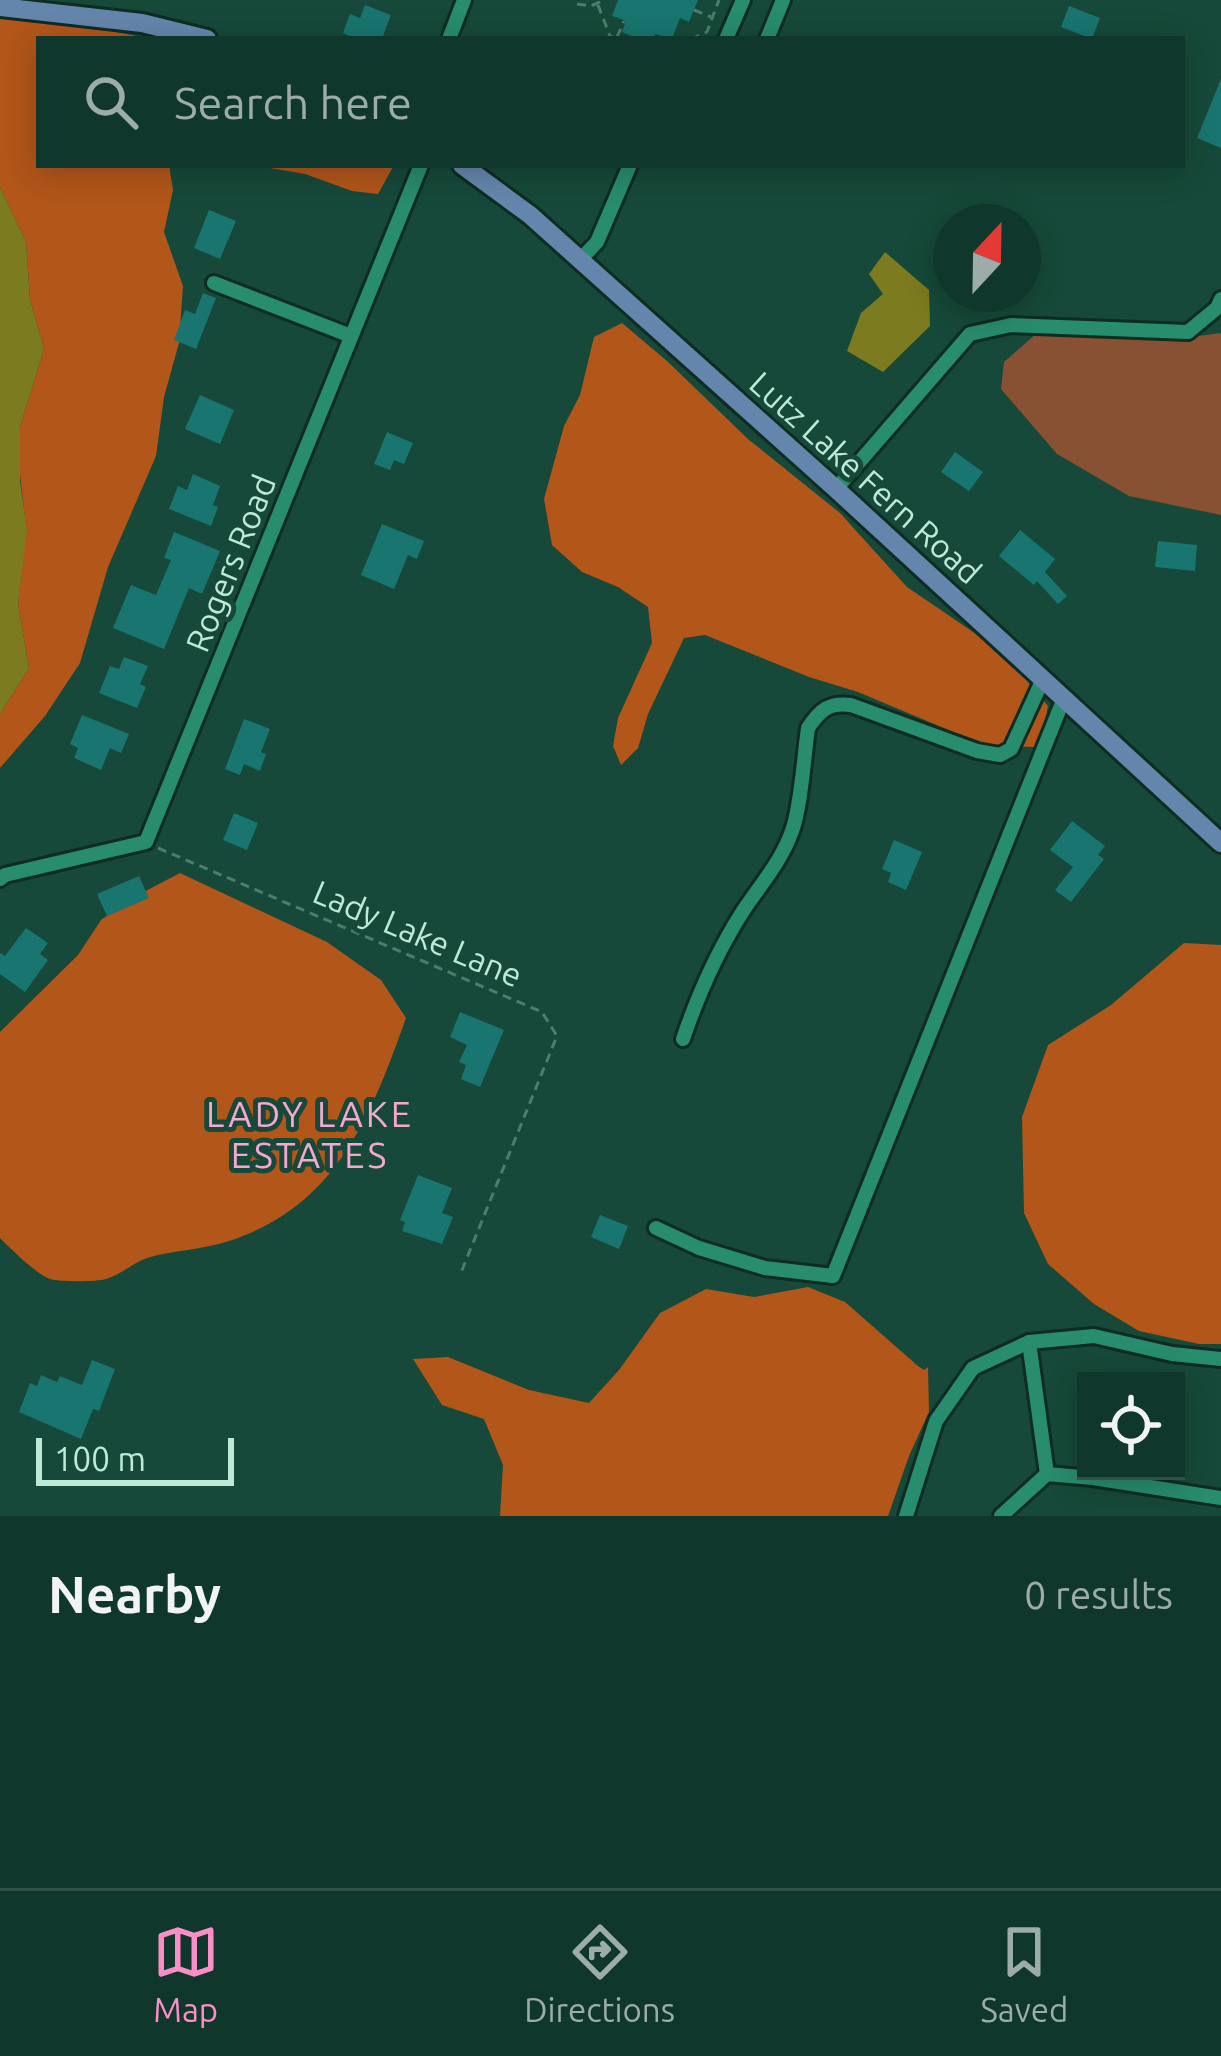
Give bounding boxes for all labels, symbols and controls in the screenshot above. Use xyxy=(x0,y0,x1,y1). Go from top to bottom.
search box xyxy=(36,36,1185,168)
icon: search xyxy=(78,69,144,135)
text: Search here xyxy=(174,77,412,128)
north arrow xyxy=(933,204,1041,312)
street label: Lutz Lake Fern Road xyxy=(743,364,989,590)
street label: Rogers Road xyxy=(178,469,282,657)
street label: Lady Lake Lane xyxy=(308,872,528,994)
district label: LADY LAKE ESTATES xyxy=(206,1093,414,1175)
map controls xyxy=(1077,1372,1185,1480)
button: locate xyxy=(1077,1372,1185,1480)
scale bar xyxy=(36,1432,234,1485)
text: 100 m xyxy=(54,1440,146,1477)
text: Nearby xyxy=(48,1565,221,1623)
text: 0 results xyxy=(1024,1573,1173,1616)
tab: Map xyxy=(153,1919,219,2028)
tab: Directions xyxy=(524,1919,675,2028)
tab: Saved xyxy=(980,1919,1068,2028)

